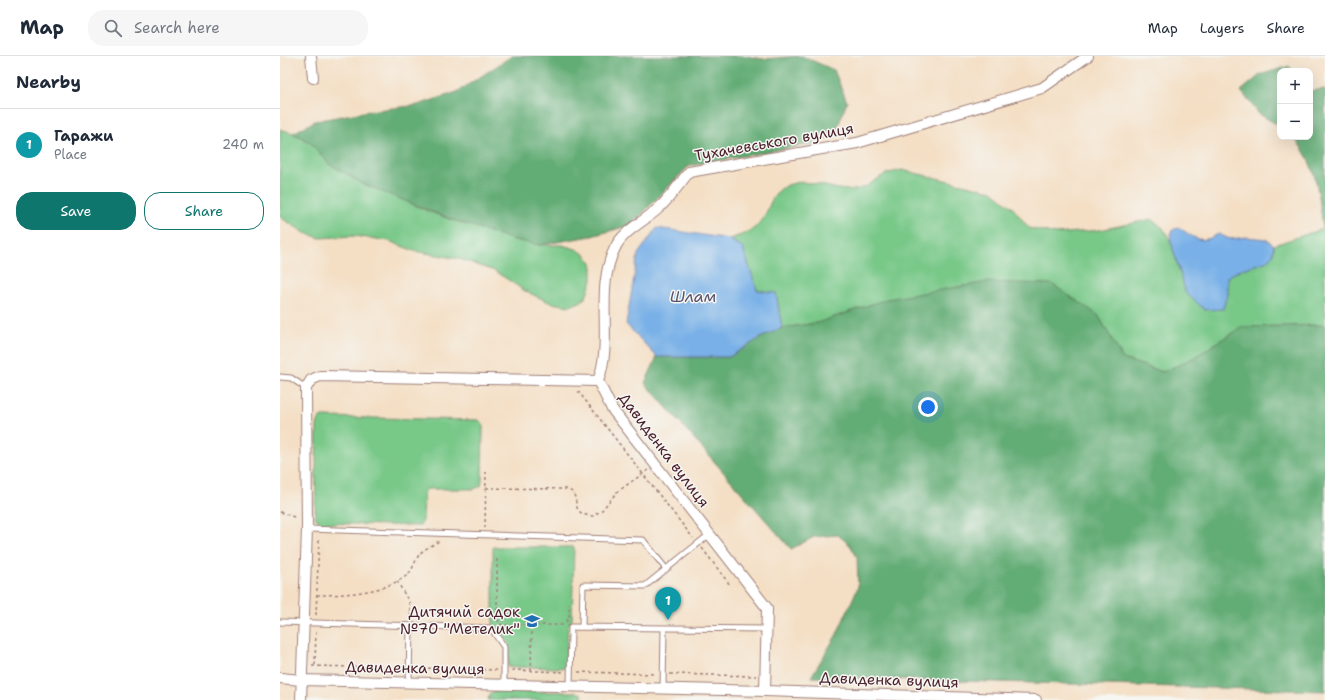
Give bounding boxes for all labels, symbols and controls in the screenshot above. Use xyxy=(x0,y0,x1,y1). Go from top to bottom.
search box xyxy=(88,10,368,46)
text: Map xyxy=(20,15,64,40)
icon: search xyxy=(102,17,124,39)
text: Search here xyxy=(134,18,220,38)
text: Map xyxy=(1148,19,1178,37)
text: Layers xyxy=(1200,19,1244,37)
text: Share xyxy=(1266,19,1305,37)
map controls xyxy=(1277,68,1313,140)
button: + xyxy=(1277,68,1313,104)
text: Nearby xyxy=(16,71,81,93)
button: − xyxy=(1277,104,1313,140)
street label: Тухачевського вулиця xyxy=(693,118,855,166)
text: Гаражи xyxy=(54,126,113,146)
text: 1 xyxy=(26,136,32,153)
text: 240 m xyxy=(222,136,264,153)
text: Place xyxy=(54,146,87,163)
button: Save xyxy=(16,192,136,230)
button: Share xyxy=(144,192,264,230)
water label: Шлам xyxy=(670,286,716,307)
street label: Давиденка вулиця xyxy=(614,388,714,512)
your location xyxy=(918,397,938,417)
pin: 1 xyxy=(655,587,681,620)
place label: Дитячий садок №70 "Метелик" xyxy=(400,602,520,639)
school or university icon: Дитячий садок №70 "Метелик" xyxy=(523,612,541,630)
street label: Давиденка вулиця xyxy=(345,657,485,679)
street label: Давиденка вулиця xyxy=(819,668,959,692)

